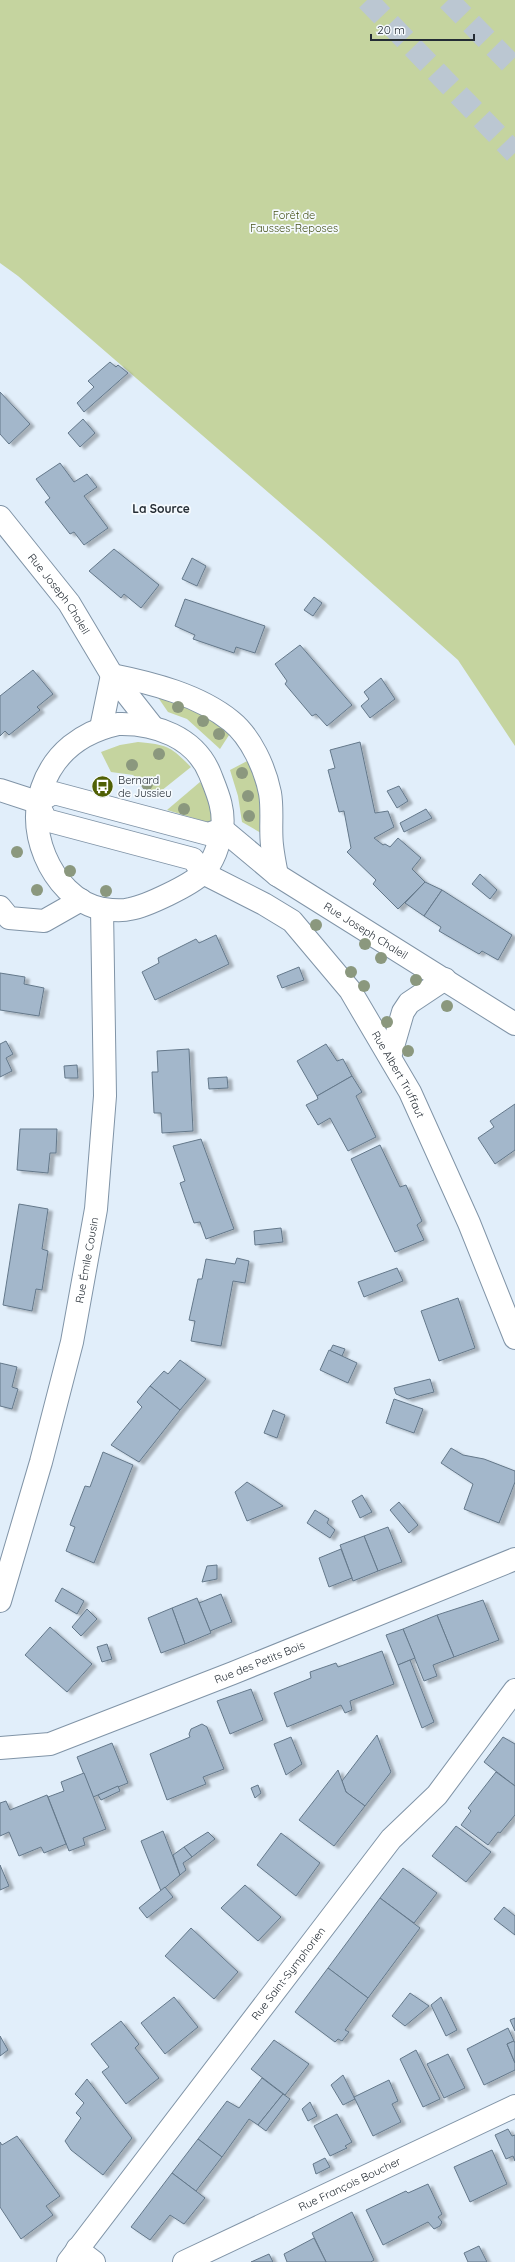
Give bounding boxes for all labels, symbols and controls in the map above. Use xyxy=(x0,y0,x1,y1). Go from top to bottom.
scale bar xyxy=(371,16,474,42)
text: 20 m xyxy=(377,22,405,37)
park label: Forêt de Fausses-Reposes xyxy=(250,208,338,235)
district label: La Source xyxy=(132,501,190,516)
street label: Rue Joseph Chaleil xyxy=(25,551,93,637)
bus stop icon: Bernard de Jussieu xyxy=(90,773,116,799)
place label: Bernard de Jussieu xyxy=(118,773,172,800)
street label: Rue Joseph Chaleil xyxy=(321,899,411,962)
street label: Rue Albert Truffaut xyxy=(369,1028,428,1120)
street label: Rue Émile Cousin xyxy=(72,1216,101,1304)
street label: Rue des Petits Bois xyxy=(212,1638,307,1687)
street label: Rue Saint-Symphorien xyxy=(248,1924,328,2023)
street label: Rue François Boucher xyxy=(296,2154,404,2214)

